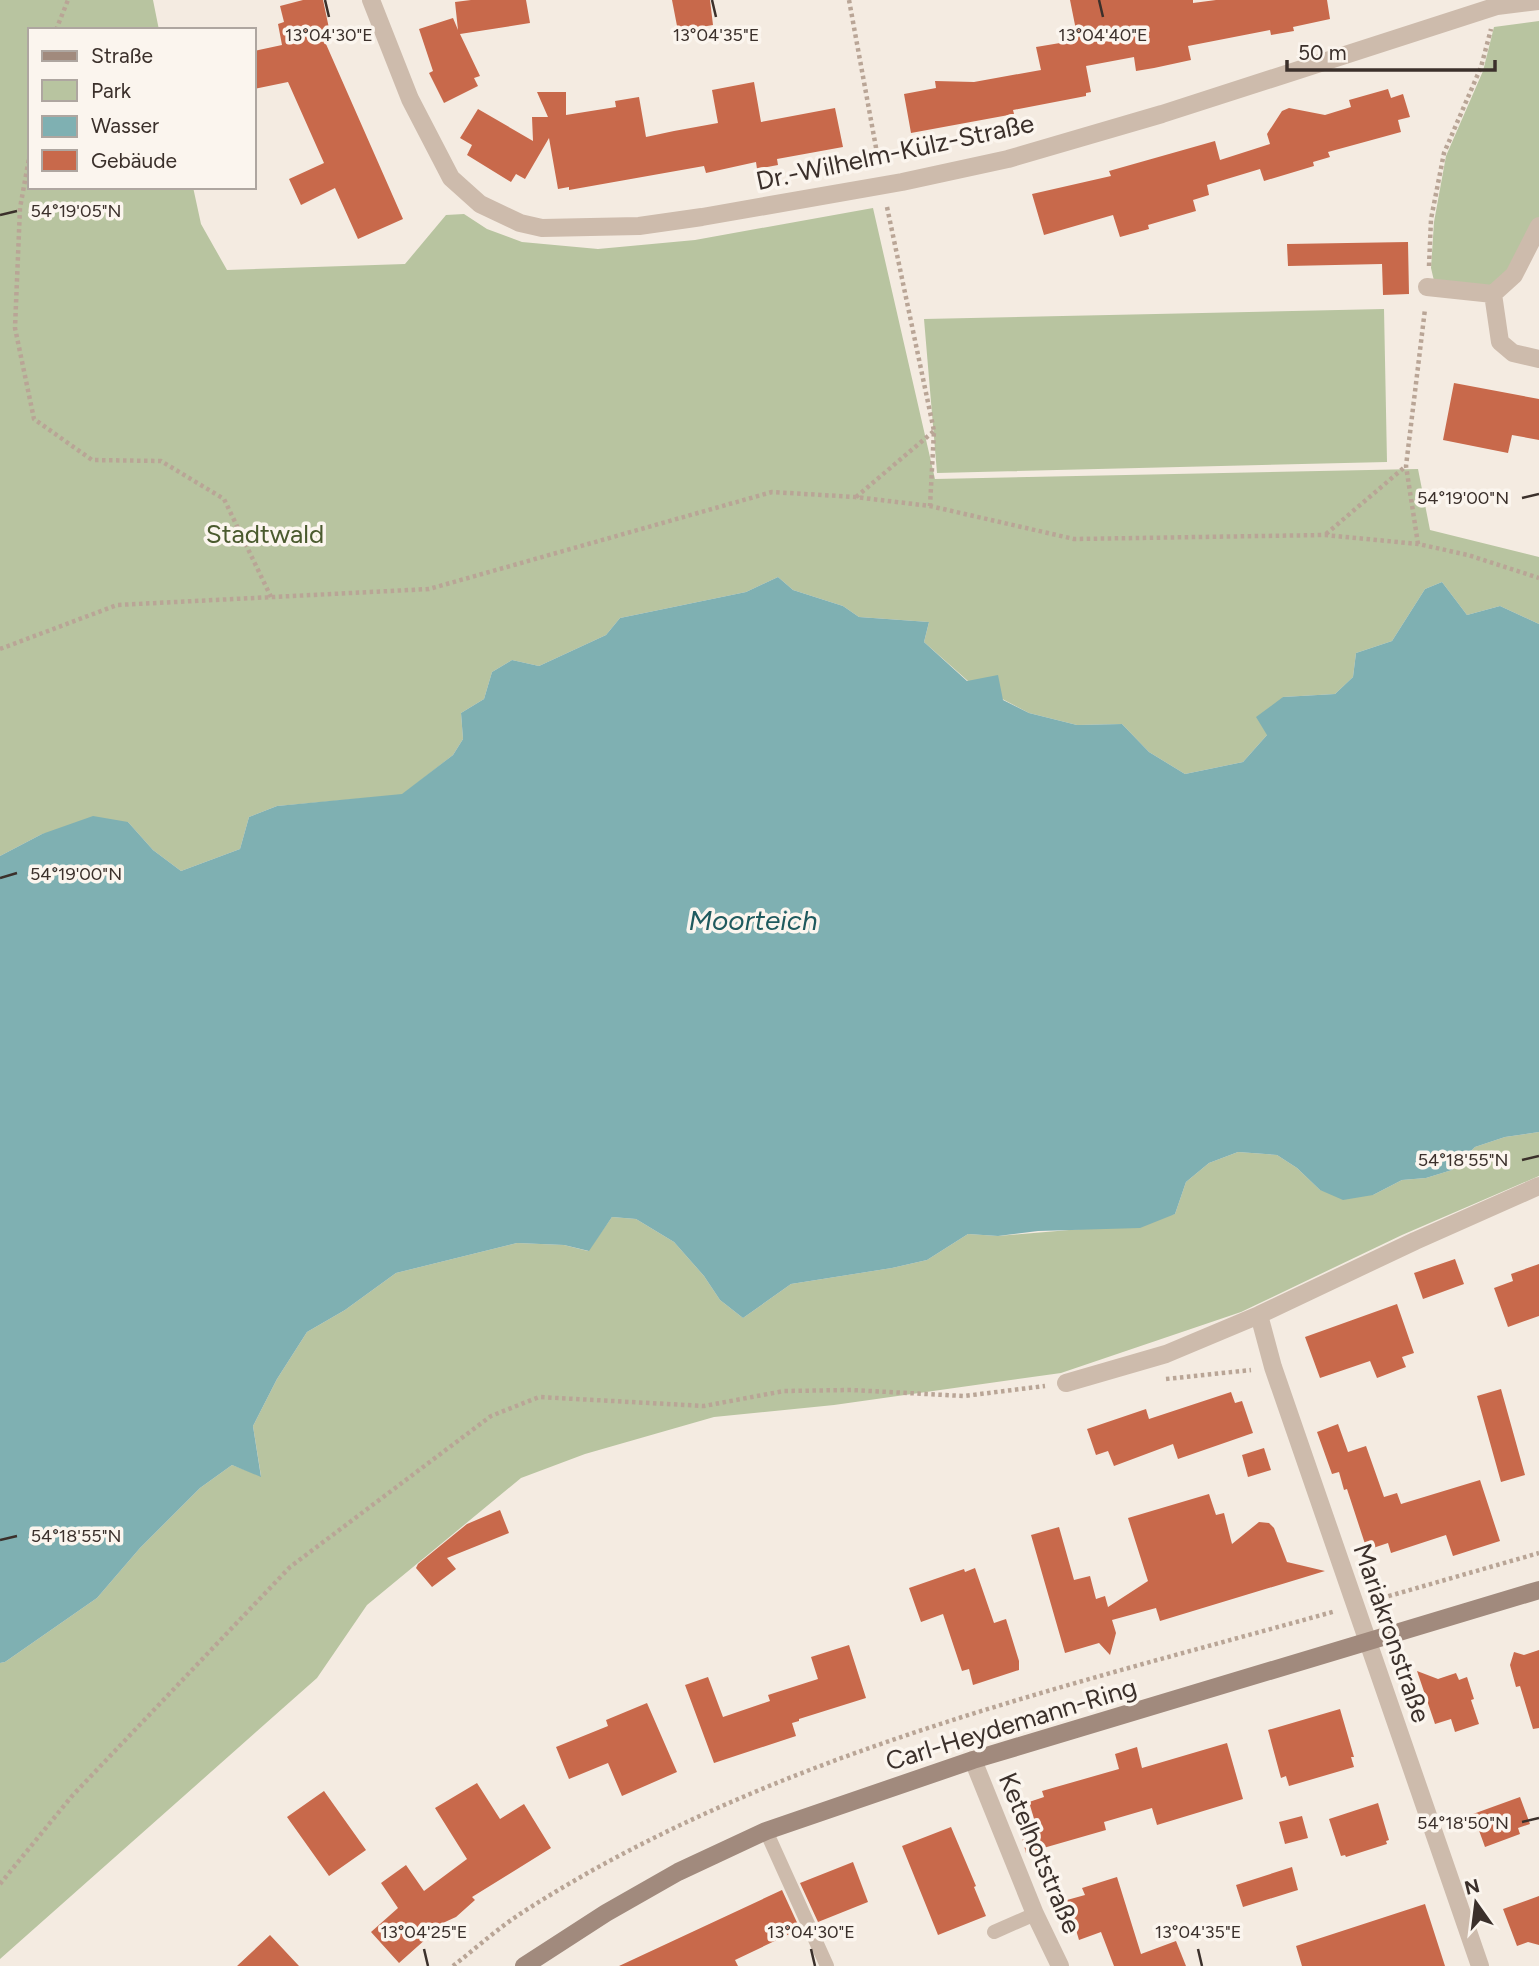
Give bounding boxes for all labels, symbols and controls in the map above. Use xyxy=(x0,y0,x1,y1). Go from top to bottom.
text: 13°04'30"E xyxy=(285,24,373,46)
text: 13°04'35"E xyxy=(673,24,759,46)
text: 13°04'40"E xyxy=(1058,24,1148,46)
legend xyxy=(28,28,256,189)
scale bar xyxy=(1287,28,1495,72)
text: 50 m xyxy=(1298,40,1347,65)
text: Straße xyxy=(91,43,153,68)
text: Park xyxy=(91,78,132,103)
street label: Dr.-Wilhelm-Külz-Straße xyxy=(753,107,1037,197)
text: Wasser xyxy=(91,113,159,138)
text: Gebäude xyxy=(91,148,177,173)
text: 54°19'05"N xyxy=(31,200,121,222)
text: 54°19'00"N xyxy=(1417,487,1509,509)
park label: Stadtwald xyxy=(206,518,324,550)
text: 54°19'00"N xyxy=(30,863,122,885)
water label: Moorteich xyxy=(688,903,818,937)
text: 54°18'55"N xyxy=(1418,1149,1508,1171)
text: 54°18'55"N xyxy=(31,1525,121,1547)
street label: Mariakronstraße xyxy=(1346,1539,1438,1727)
street label: Carl-Heydemann-Ring xyxy=(882,1671,1140,1777)
street label: Ketelhotstraße xyxy=(992,1768,1088,1938)
text: 54°18'50"N xyxy=(1417,1812,1509,1834)
north arrow xyxy=(1441,1868,1511,1938)
text: N xyxy=(1462,1874,1482,1900)
text: 13°04'25"E xyxy=(380,1921,468,1943)
text: 13°04'30"E xyxy=(767,1921,855,1943)
text: 13°04'35"E xyxy=(1155,1921,1241,1943)

